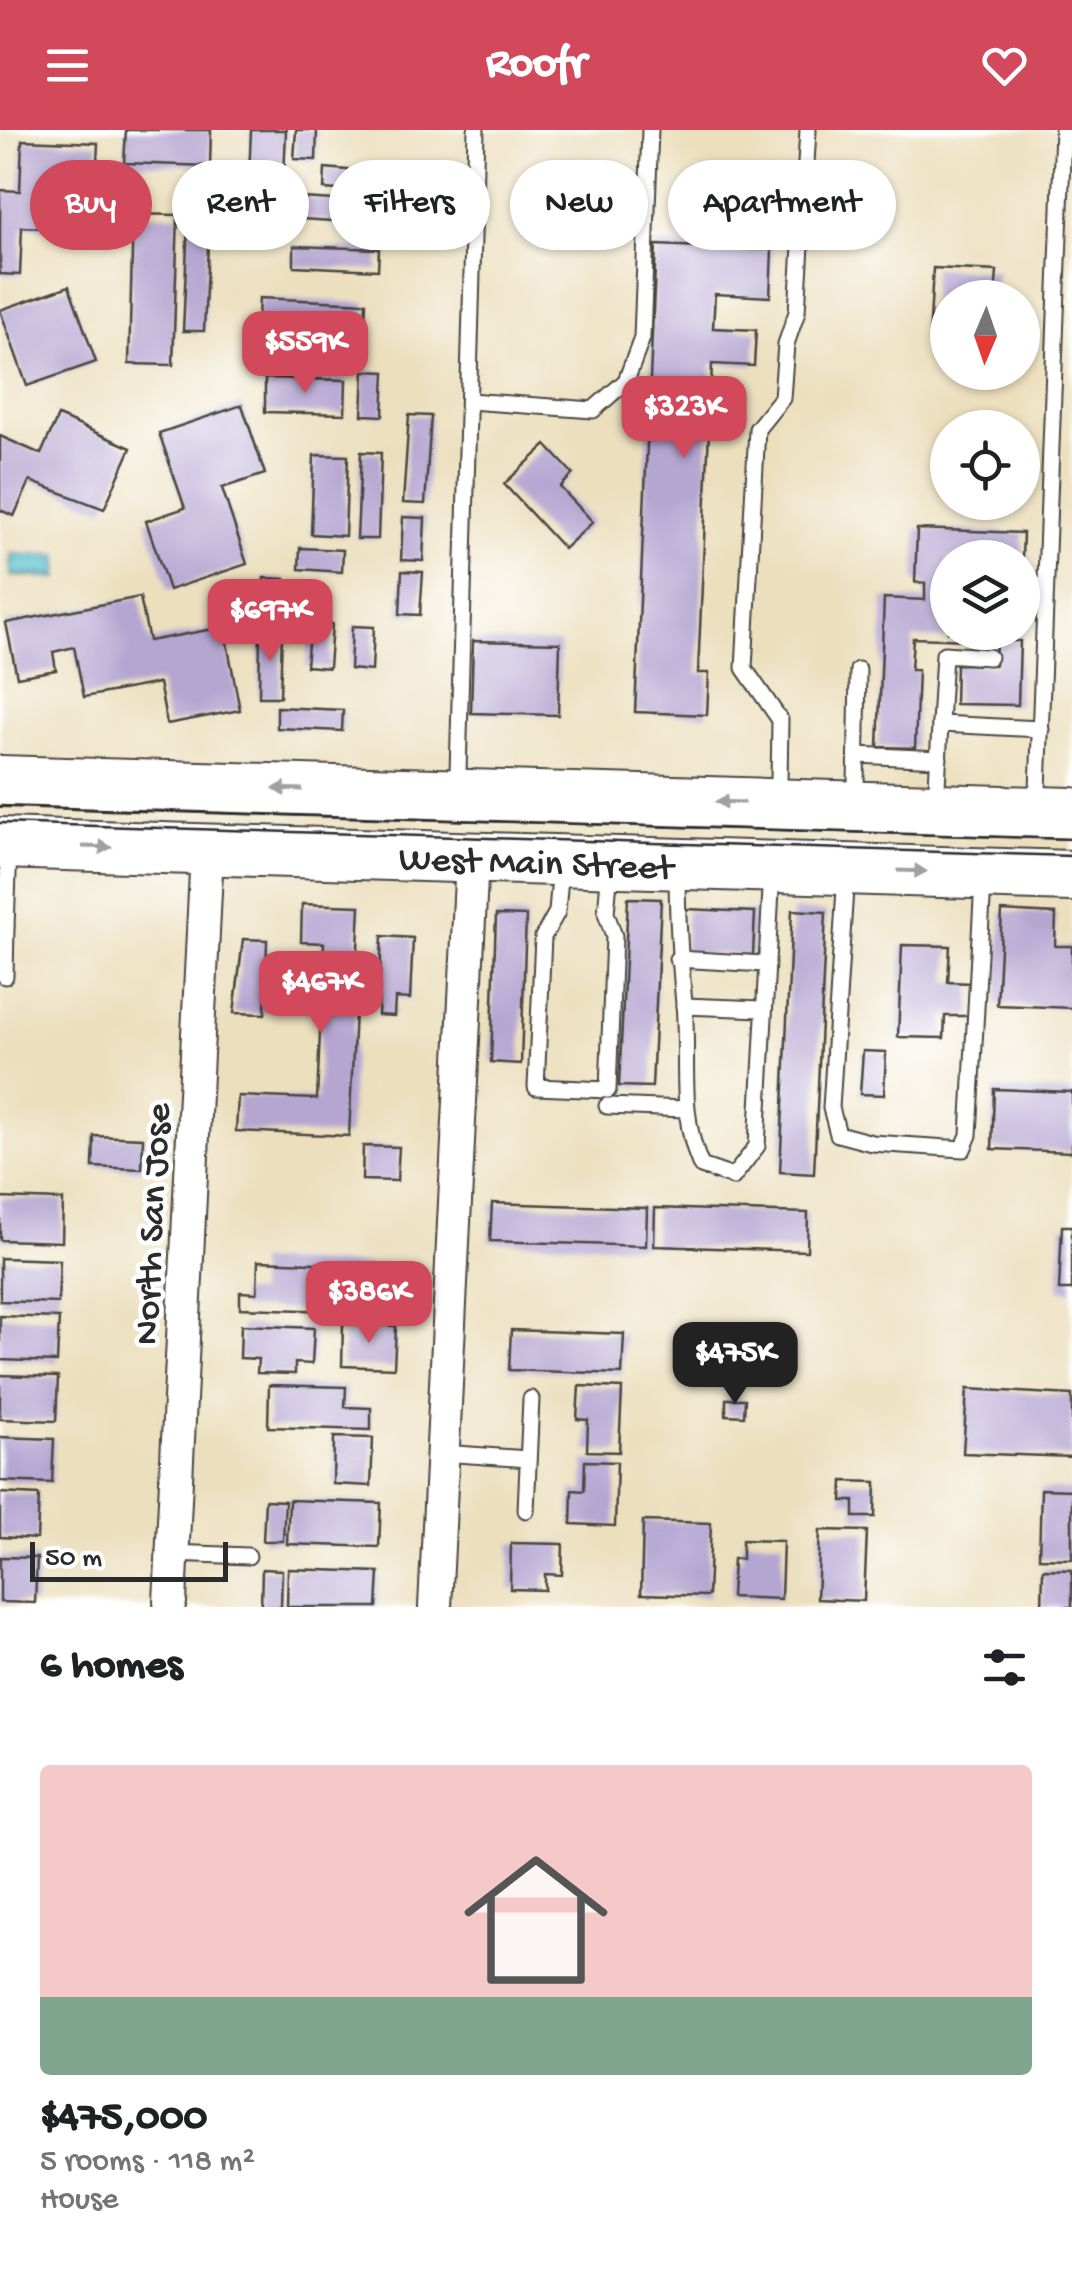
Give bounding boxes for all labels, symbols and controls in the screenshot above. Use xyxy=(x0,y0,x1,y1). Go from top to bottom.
icon: menu xyxy=(40,38,95,93)
icon: heart xyxy=(977,38,1032,93)
text: Roofr xyxy=(486,39,586,92)
chip: Buy xyxy=(30,160,152,250)
chip: Rent xyxy=(172,160,309,250)
chip: Filters xyxy=(329,160,490,250)
chip: New xyxy=(510,160,648,250)
chip: Apartment xyxy=(668,160,896,250)
north arrow xyxy=(930,280,1040,390)
map controls xyxy=(930,280,1040,650)
pin: $559K xyxy=(235,311,375,396)
text: $559K xyxy=(264,324,346,362)
pin: $323K xyxy=(614,376,754,461)
text: $323K xyxy=(644,389,724,427)
button: locate xyxy=(930,410,1040,520)
button: layers xyxy=(930,540,1040,650)
pin: $697K xyxy=(200,579,340,664)
text: $697K xyxy=(230,592,310,630)
one-way arrow xyxy=(271,781,303,797)
one-way arrow xyxy=(713,794,745,810)
one-way arrow xyxy=(82,839,114,855)
street label: West Main Street xyxy=(398,839,677,893)
one-way arrow xyxy=(897,864,929,880)
pin: $467K xyxy=(251,951,391,1036)
text: $467K xyxy=(281,964,361,1002)
street label: North San Jose xyxy=(127,1102,183,1346)
pin: $386K xyxy=(299,1261,439,1346)
text: $386K xyxy=(328,1274,410,1312)
pin: $475K xyxy=(665,1322,805,1407)
text: $475K xyxy=(695,1335,775,1373)
scale bar xyxy=(30,1537,228,1582)
text: 50 m xyxy=(45,1543,102,1576)
icon: filters xyxy=(977,1640,1032,1695)
text: 6 homes xyxy=(40,1643,183,1692)
icon: home xyxy=(446,1830,626,2010)
text: $475,000 xyxy=(40,2095,207,2144)
text: 5 rooms · 118 m² xyxy=(40,2144,255,2182)
text: House xyxy=(40,2182,118,2220)

